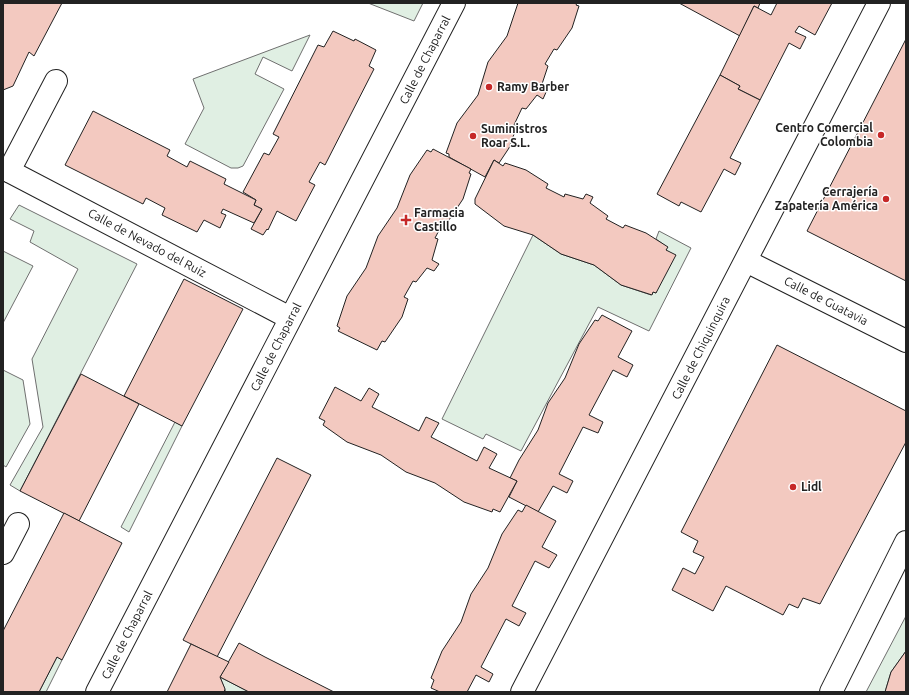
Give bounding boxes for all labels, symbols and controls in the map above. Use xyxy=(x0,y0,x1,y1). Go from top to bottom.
street label: Calle de Chaparral xyxy=(397,13,452,106)
place label: Ramy Barber xyxy=(497,80,569,93)
marker: Ramy Barber xyxy=(484,82,494,92)
place label: Centro Comercial Colombia xyxy=(775,121,873,148)
place label: Suministros Roar S.L. xyxy=(481,122,548,149)
marker: Centro Comercial Colombia xyxy=(876,130,886,140)
marker: Suministros Roar S.L. xyxy=(468,131,478,141)
place label: Cerrajería Zapatería América xyxy=(775,185,878,212)
marker: Cerrajería Zapatería América xyxy=(881,194,891,204)
street label: Calle de Nevado del Ruiz xyxy=(86,206,209,279)
place label: Farmacia Castillo xyxy=(414,206,464,233)
marker: Farmacia Castillo xyxy=(401,215,411,225)
street label: Calle de Guatavia xyxy=(782,274,870,327)
street label: Calle de Chiquinquira xyxy=(669,294,732,401)
street label: Calle de Chaparral xyxy=(248,300,303,393)
place label: Lidl xyxy=(801,480,822,493)
marker: Lidl xyxy=(788,482,798,492)
street label: Calle de Chaparral xyxy=(99,588,154,681)

